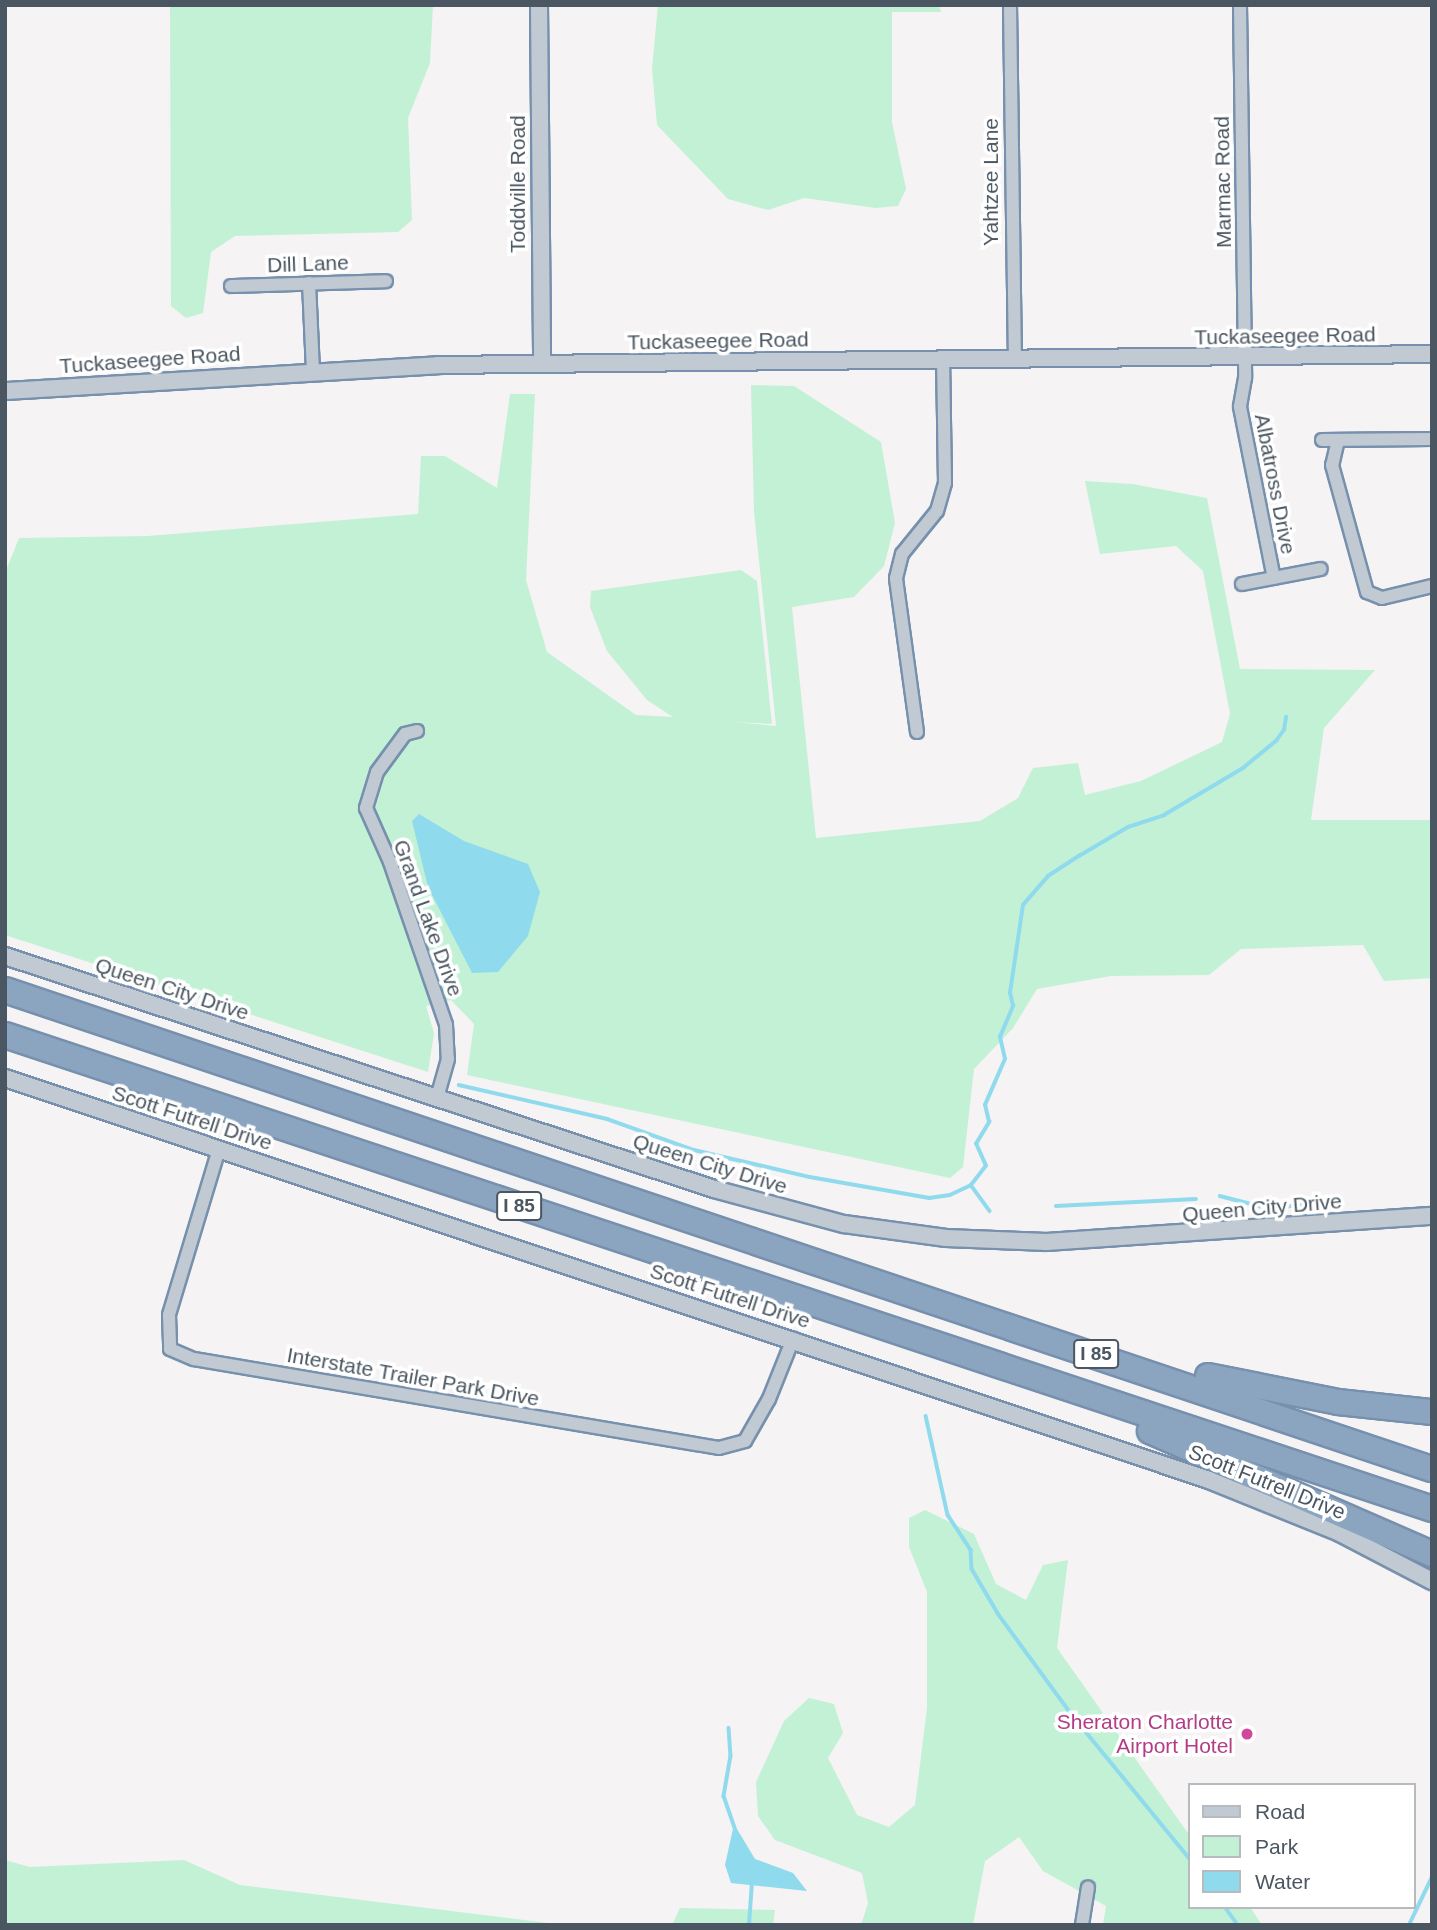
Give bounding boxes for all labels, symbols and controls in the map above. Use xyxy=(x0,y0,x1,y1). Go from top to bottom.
street label: Toddville Road xyxy=(505,115,531,253)
street label: Marmac Road xyxy=(1209,116,1237,248)
street label: Yahtzee Lane xyxy=(978,118,1004,246)
street label: Dill Lane xyxy=(267,250,349,278)
street label: Tuckaseegee Road xyxy=(1194,322,1376,350)
street label: Tuckaseegee Road xyxy=(627,327,809,355)
street label: Tuckaseegee Road xyxy=(59,341,241,379)
street label: Albatross Drive xyxy=(1249,412,1301,556)
street label: Grand Lake Drive xyxy=(388,836,468,1000)
street label: Queen City Drive xyxy=(92,952,252,1026)
street label: Scott Futrell Drive xyxy=(109,1080,275,1156)
street label: Queen City Drive xyxy=(630,1129,790,1199)
street label: Queen City Drive xyxy=(1181,1188,1343,1228)
road number: I 85 xyxy=(494,1190,544,1222)
street label: Scott Futrell Drive xyxy=(647,1258,813,1334)
road number: I 85 xyxy=(1072,1338,1120,1370)
street label: Interstate Trailer Park Drive xyxy=(285,1342,541,1412)
street label: Scott Futrell Drive xyxy=(1185,1439,1349,1525)
place label: Sheraton Charlotte Airport Hotel xyxy=(1057,1709,1233,1759)
marker: Sheraton Charlotte Airport Hotel xyxy=(1239,1726,1255,1742)
legend xyxy=(1188,1783,1416,1909)
text: Road xyxy=(1255,1800,1305,1823)
text: Park xyxy=(1255,1835,1298,1858)
text: Water xyxy=(1255,1870,1310,1893)

